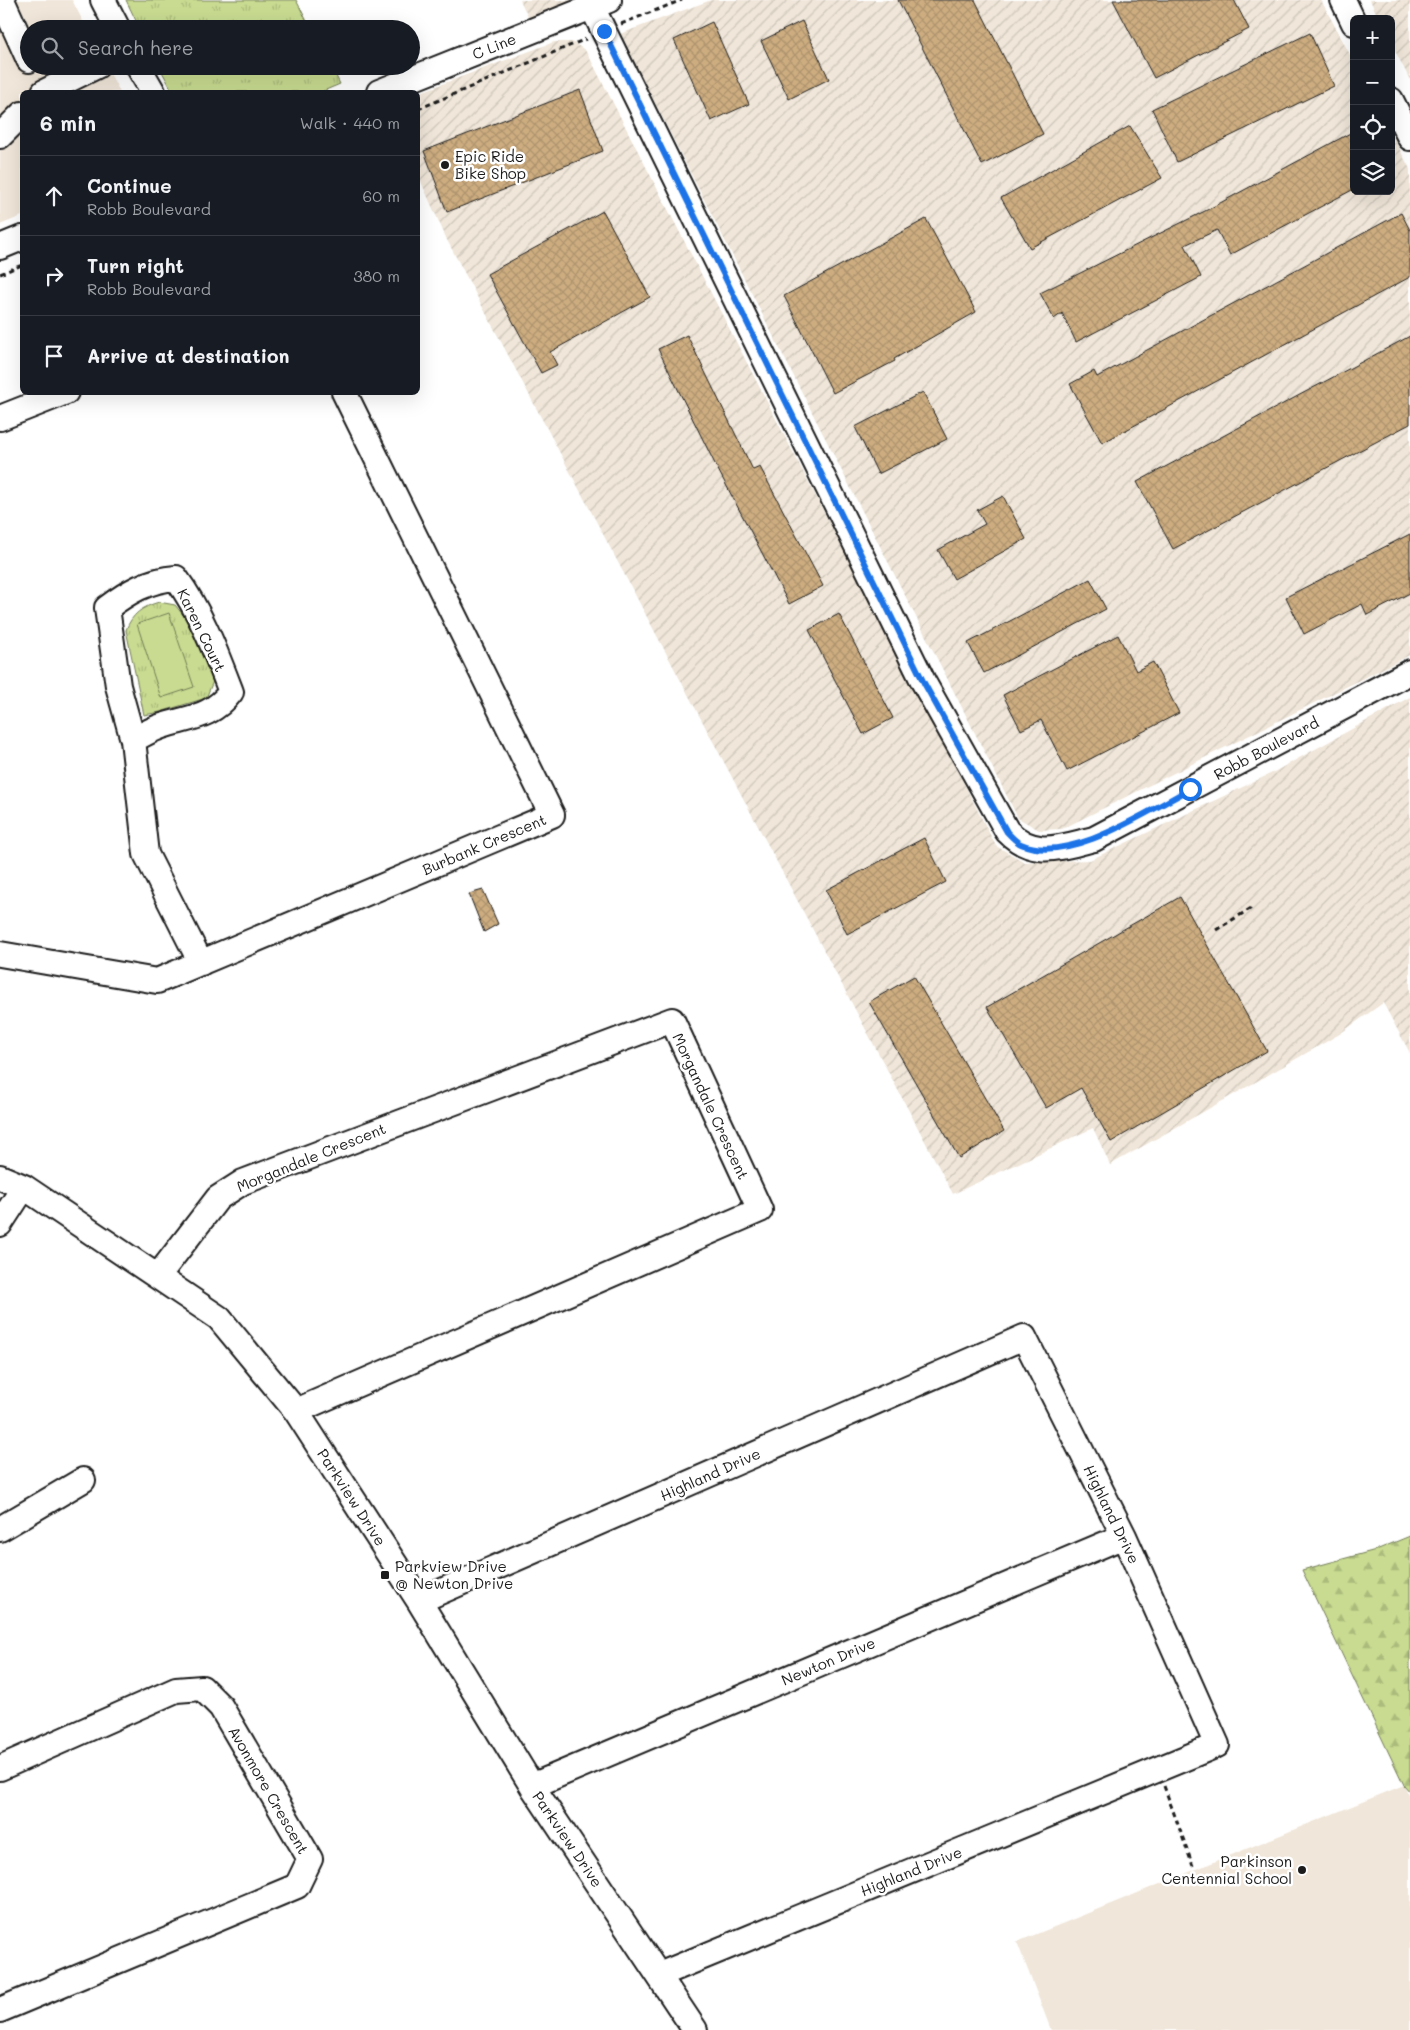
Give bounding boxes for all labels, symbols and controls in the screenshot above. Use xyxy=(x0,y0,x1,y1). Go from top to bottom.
map controls xyxy=(1350,15,1395,195)
button: + xyxy=(1350,15,1395,60)
search box xyxy=(20,20,420,75)
route end xyxy=(593,20,616,43)
street label: C Line xyxy=(469,28,519,64)
icon: search xyxy=(38,34,66,62)
text: Search here xyxy=(78,35,194,60)
button: − xyxy=(1350,60,1395,105)
button: locate xyxy=(1350,105,1395,150)
text: 6 min xyxy=(40,109,96,136)
text: Walk · 440 m xyxy=(300,112,400,133)
place label: Epic Ride Bike Shop xyxy=(455,146,526,183)
button: layers xyxy=(1350,150,1395,195)
marker: Epic Ride Bike Shop xyxy=(439,159,451,171)
text: Continue xyxy=(87,173,172,198)
icon: ahead xyxy=(40,182,68,210)
text: 60 m xyxy=(363,185,400,206)
text: Robb Boulevard xyxy=(87,198,211,219)
text: Turn right xyxy=(87,253,184,278)
icon: right xyxy=(40,262,68,290)
text: 380 m xyxy=(353,265,400,286)
text: Robb Boulevard xyxy=(87,278,211,299)
icon: arrive xyxy=(40,342,68,370)
text: Arrive at destination xyxy=(87,343,290,368)
street label: Karen Court xyxy=(173,585,231,675)
street label: Robb Boulevard xyxy=(1210,712,1322,784)
route start xyxy=(1179,778,1202,801)
street label: Burbank Crescent xyxy=(419,809,549,879)
street label: Morgandale Crescent xyxy=(668,1030,754,1182)
street label: Morgandale Crescent xyxy=(233,1118,389,1196)
street label: Highland Drive xyxy=(657,1443,763,1505)
street label: Parkview Drive xyxy=(313,1445,391,1549)
street label: Highland Drive xyxy=(1079,1461,1145,1567)
place label: Parkview Drive @ Newton Drive xyxy=(395,1556,513,1593)
marker: Parkview Drive @ Newton Drive xyxy=(379,1569,391,1581)
street label: Newton Drive xyxy=(778,1632,878,1690)
street label: Avonmore Crescent xyxy=(224,1723,314,1857)
street label: Parkview Drive xyxy=(528,1787,608,1891)
street label: Highland Drive xyxy=(857,1842,965,1900)
place label: Parkinson Centennial School xyxy=(1161,1851,1292,1888)
marker: Parkinson Centennial School xyxy=(1296,1864,1308,1876)

